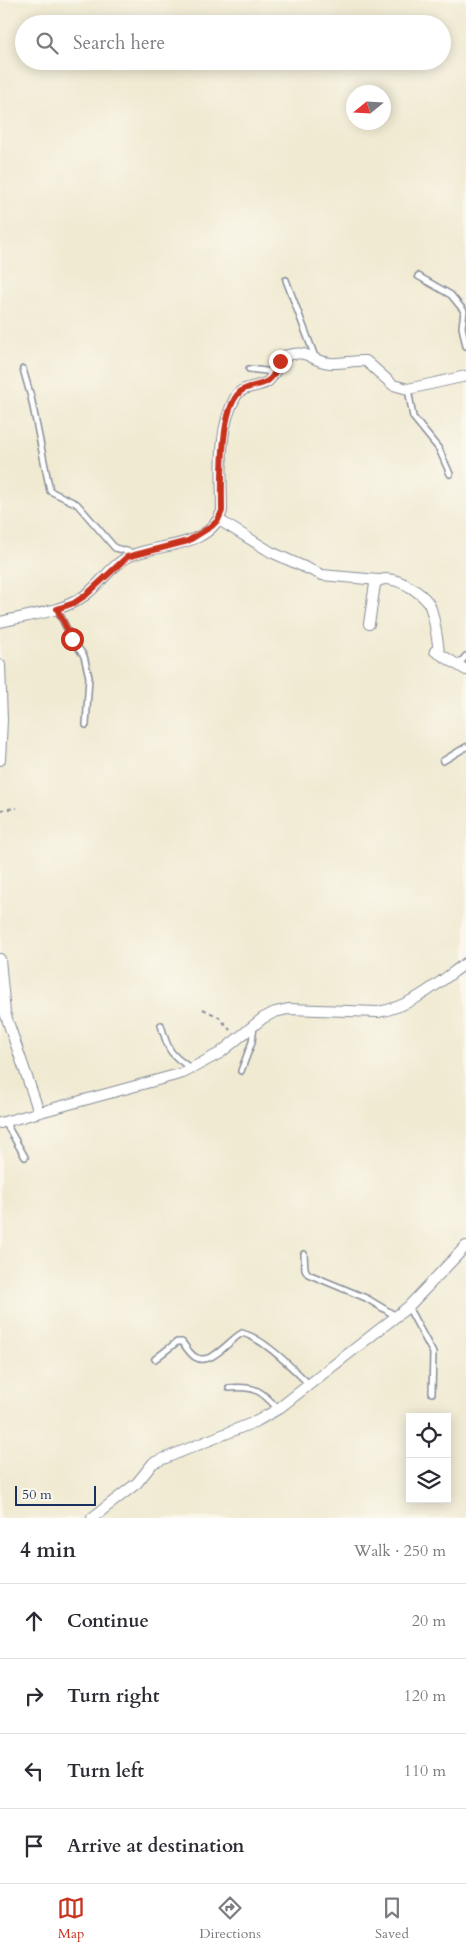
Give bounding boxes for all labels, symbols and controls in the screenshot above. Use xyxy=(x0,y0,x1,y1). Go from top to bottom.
search box xyxy=(15,15,451,70)
icon: search xyxy=(33,29,61,57)
text: Search here xyxy=(73,30,165,56)
north arrow xyxy=(346,85,391,130)
route end xyxy=(269,350,292,373)
route start xyxy=(61,628,84,651)
map controls xyxy=(406,1413,451,1503)
button: locate xyxy=(406,1413,451,1458)
button: layers xyxy=(406,1458,451,1503)
scale bar xyxy=(15,1483,96,1506)
text: 50 m xyxy=(22,1485,52,1504)
text: 4 min xyxy=(20,1536,76,1565)
text: Walk · 250 m xyxy=(354,1540,446,1562)
icon: ahead xyxy=(20,1607,48,1635)
text: Continue xyxy=(67,1608,149,1634)
text: 20 m xyxy=(412,1610,446,1632)
icon: right xyxy=(20,1682,48,1710)
text: Turn right xyxy=(67,1683,159,1709)
text: 120 m xyxy=(404,1685,446,1707)
icon: left xyxy=(20,1757,48,1785)
text: Turn left xyxy=(67,1758,144,1784)
text: 110 m xyxy=(404,1760,446,1782)
icon: arrive xyxy=(20,1832,48,1860)
text: Arrive at destination xyxy=(67,1833,244,1859)
tab: Map xyxy=(57,1894,85,1943)
tab: Directions xyxy=(199,1894,261,1943)
tab: Saved xyxy=(375,1894,409,1943)

